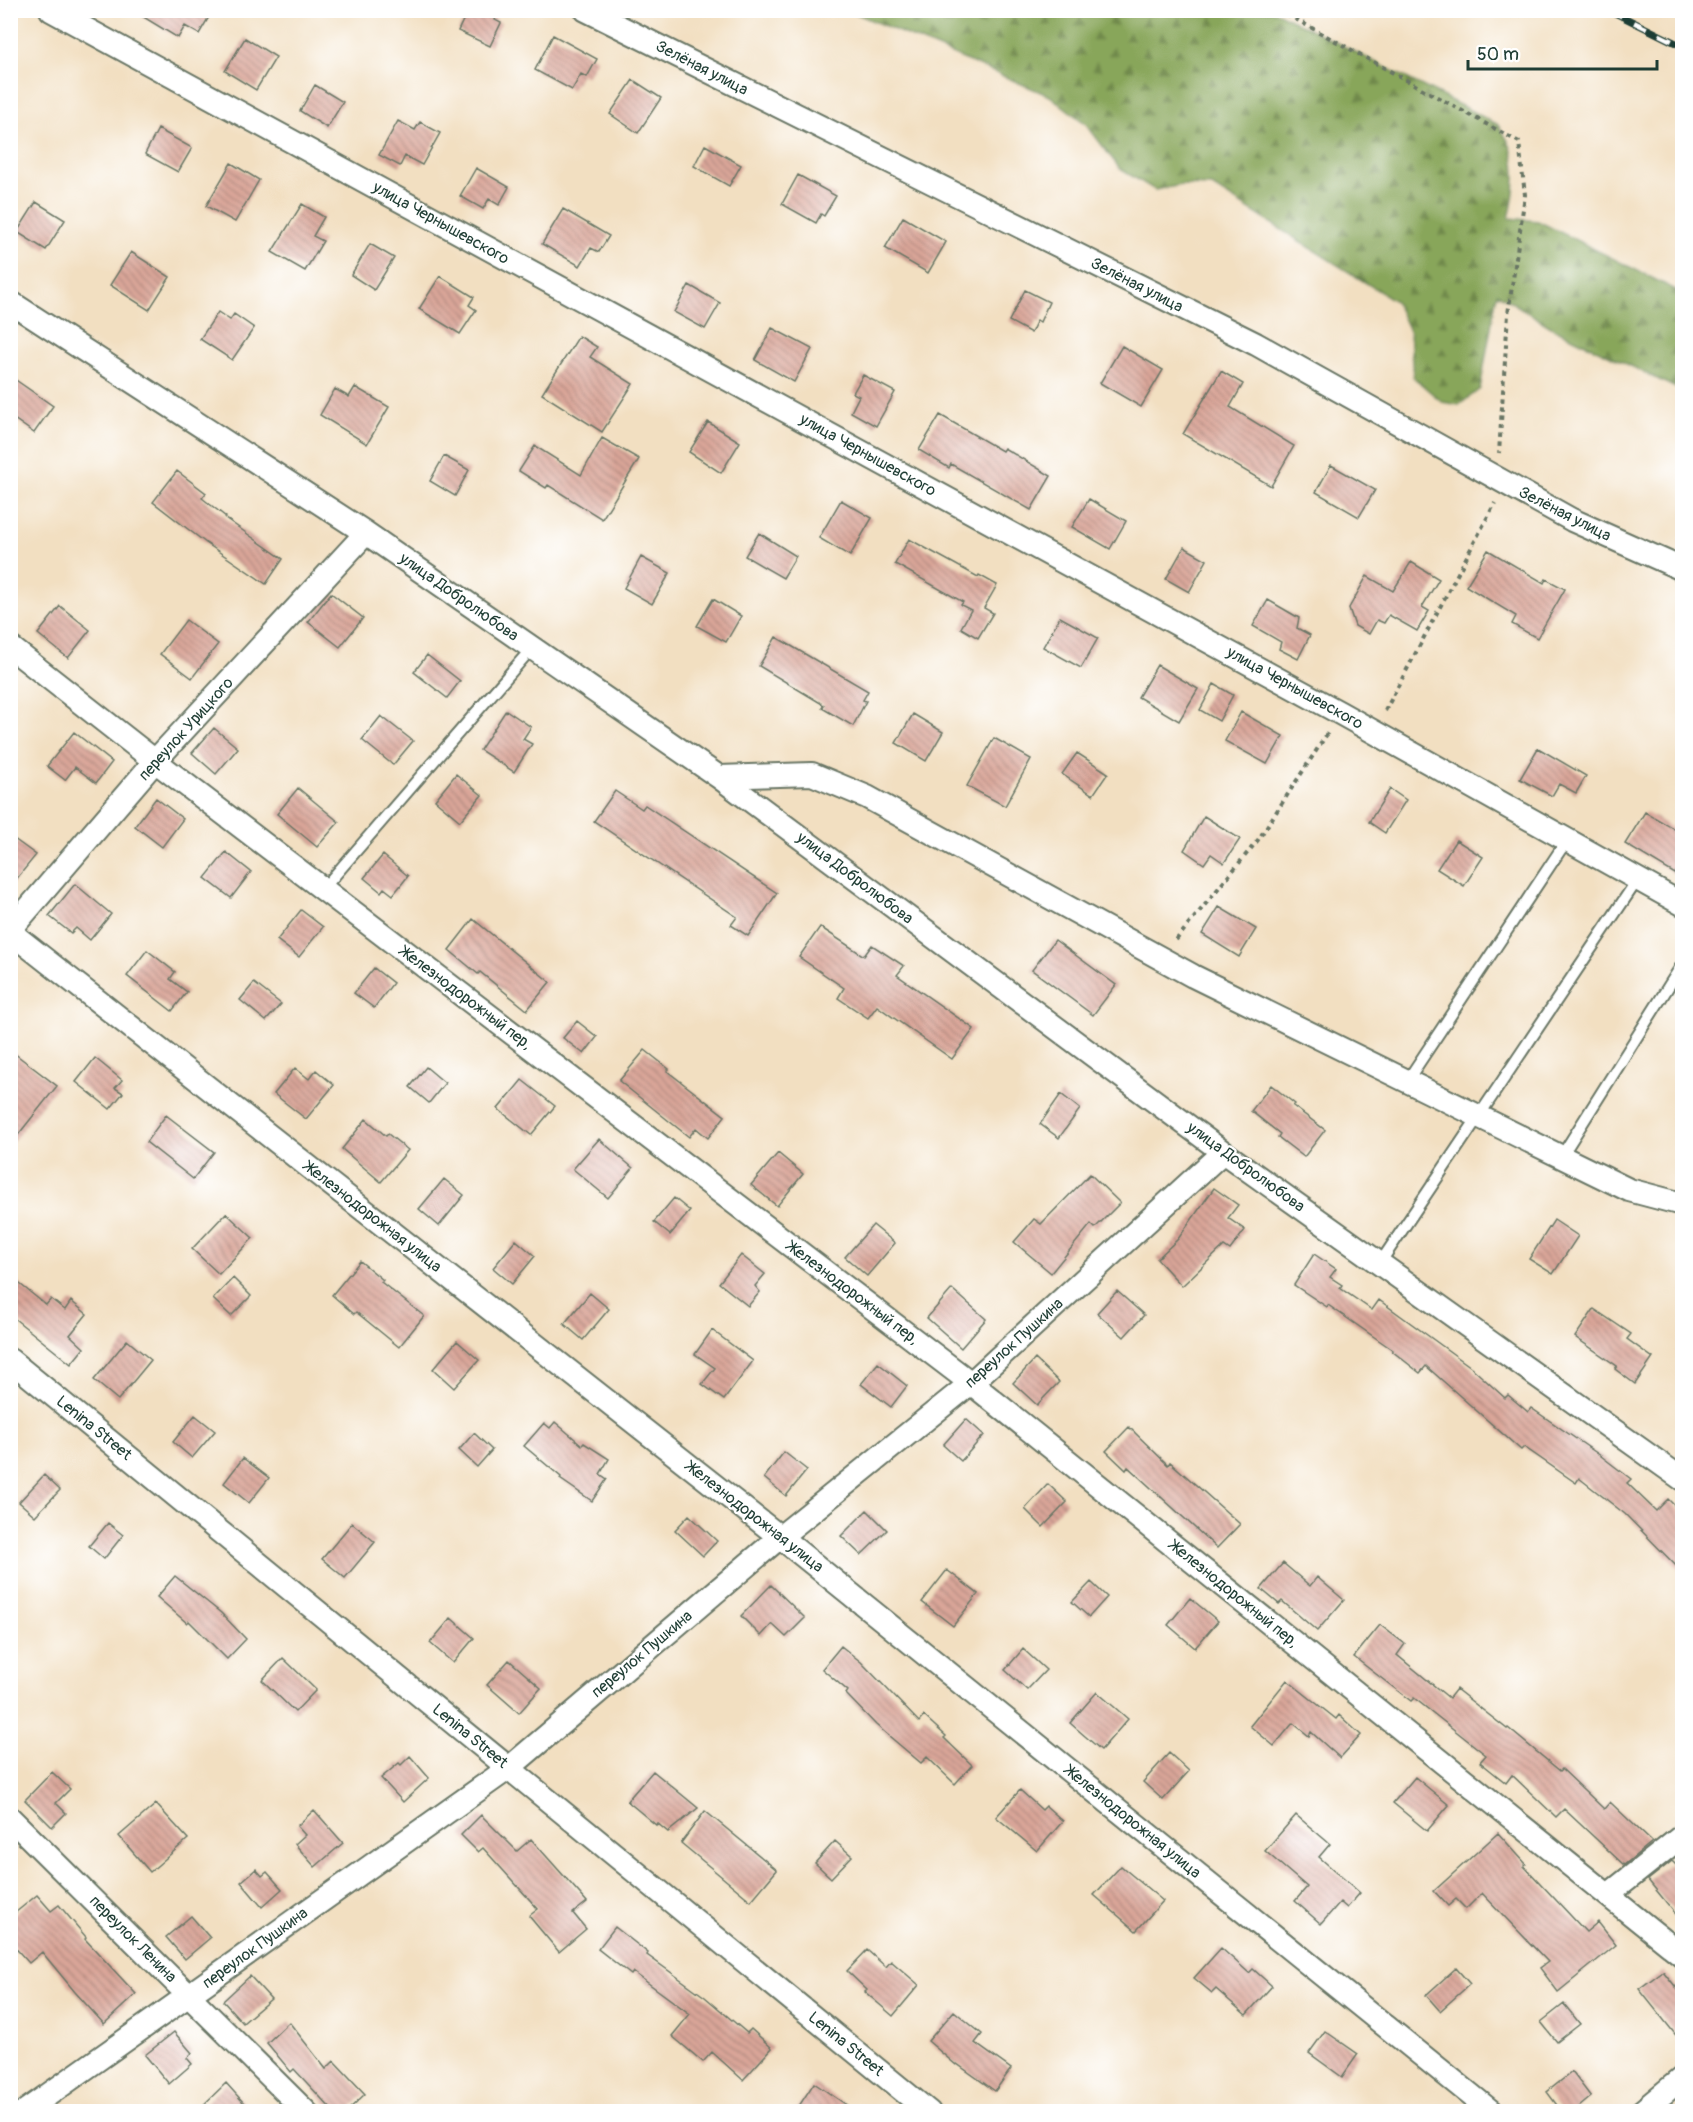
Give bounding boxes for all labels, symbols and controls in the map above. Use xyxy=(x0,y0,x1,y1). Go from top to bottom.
scale bar xyxy=(1468,33,1657,71)
street label: Зелёная улица xyxy=(653,36,751,100)
text: 50 m xyxy=(1477,43,1519,66)
street label: улица Чернышевского xyxy=(368,177,513,269)
street label: Зелёная улица xyxy=(1088,253,1186,317)
street label: улица Чернышевского xyxy=(795,409,940,501)
street label: Зелёная улица xyxy=(1516,482,1614,546)
street label: улица Добролюбова xyxy=(395,548,522,646)
street label: улица Чернышевского xyxy=(1222,642,1367,734)
street label: переулок Урицкого xyxy=(134,673,238,785)
street label: улица Добролюбова xyxy=(792,827,917,928)
street label: Железнодорожный пер, xyxy=(394,940,536,1054)
street label: улица Добролюбова xyxy=(1182,1117,1309,1216)
street label: Железнодорожная улица xyxy=(298,1155,446,1277)
street label: Железнодорожный пер, xyxy=(781,1235,923,1349)
street label: переулок Пушкина xyxy=(961,1294,1067,1392)
street label: Lenina Street xyxy=(52,1391,136,1465)
street label: Железнодорожная улица xyxy=(680,1455,828,1577)
street label: Железнодорожный пер, xyxy=(1163,1534,1302,1652)
street label: переулок Пушкина xyxy=(587,1606,697,1702)
street label: Lenina Street xyxy=(428,1699,512,1773)
street label: Железнодорожная улица xyxy=(1059,1759,1205,1883)
street label: переулок Ленина xyxy=(85,1891,181,1987)
street label: переулок Пушкина xyxy=(198,1903,312,1993)
street label: Lenina Street xyxy=(804,2007,888,2081)

